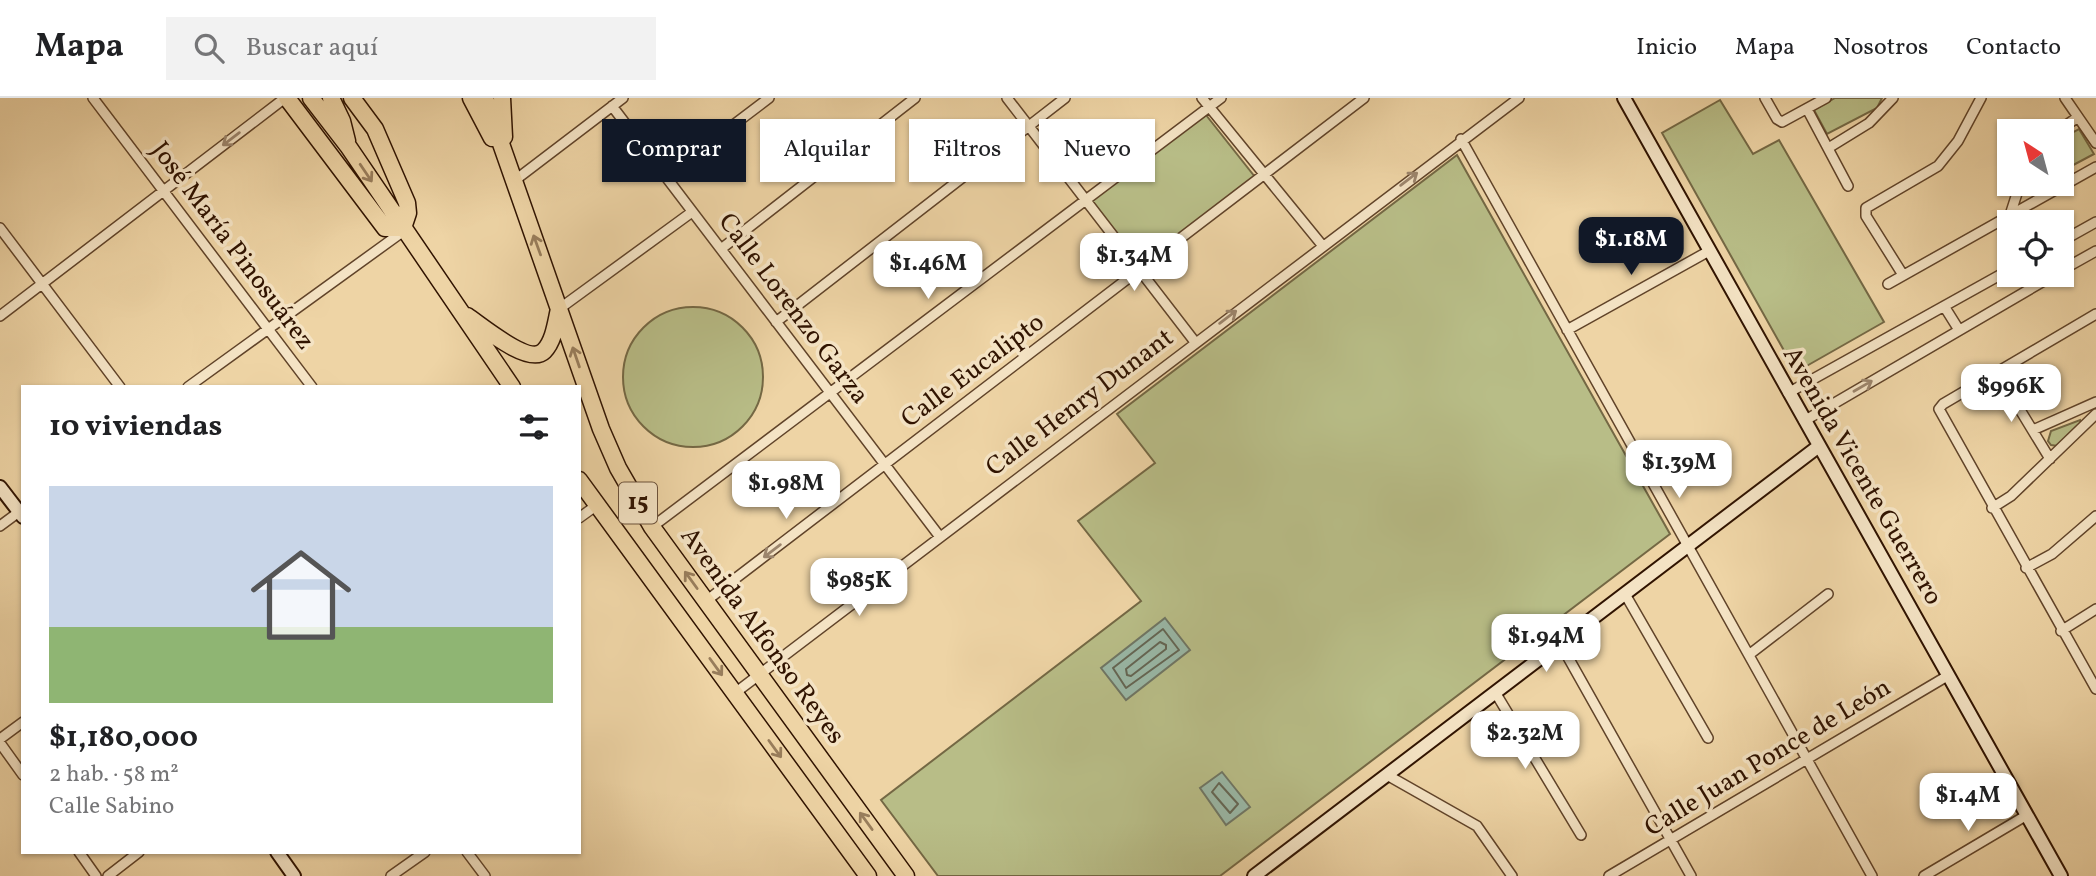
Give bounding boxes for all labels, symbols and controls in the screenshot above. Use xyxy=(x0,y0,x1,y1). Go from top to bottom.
search box xyxy=(166,17,656,80)
text: Mapa xyxy=(35,25,124,71)
icon: search xyxy=(190,29,228,67)
text: Buscar aquí xyxy=(246,30,378,66)
text: Inicio xyxy=(1636,31,1697,65)
text: Mapa xyxy=(1735,31,1795,65)
text: Nosotros xyxy=(1833,31,1928,65)
text: Contacto xyxy=(1966,31,2061,65)
chip: Comprar xyxy=(602,119,746,182)
chip: Alquilar xyxy=(760,119,895,182)
chip: Filtros xyxy=(909,119,1025,182)
chip: Nuevo xyxy=(1039,119,1155,182)
north arrow xyxy=(1997,119,2074,196)
map controls xyxy=(1997,119,2074,287)
one-way arrow xyxy=(222,131,240,146)
street label: José María Pinosuárez xyxy=(142,134,322,358)
one-way arrow xyxy=(359,163,373,182)
one-way arrow xyxy=(1399,172,1417,187)
street label: Calle Lorenzo Garza xyxy=(709,206,877,412)
button: locate xyxy=(1997,210,2074,287)
pin: $1.18M xyxy=(1574,218,1688,277)
text: $1.18M xyxy=(1595,224,1667,256)
one-way arrow xyxy=(530,234,543,256)
pin: $1.34M xyxy=(1077,234,1191,293)
text: $1.34M xyxy=(1096,240,1172,272)
pin: $1.46M xyxy=(871,242,985,301)
text: $1.46M xyxy=(889,248,967,280)
street label: Calle Eucalipto xyxy=(894,305,1052,437)
one-way arrow xyxy=(1218,310,1236,325)
street label: Calle Henry Dunant xyxy=(979,320,1181,486)
street label: Avenida Vicente Guerrero xyxy=(1773,340,1951,612)
one-way arrow xyxy=(569,346,582,368)
pin: $996K xyxy=(1962,364,2060,424)
text: $996K xyxy=(1977,371,2045,403)
one-way arrow xyxy=(1852,379,1872,393)
text: 10 viviendas xyxy=(49,406,222,448)
icon: filters xyxy=(515,408,553,446)
pin: $1.39M xyxy=(1622,440,1736,500)
text: $1.39M xyxy=(1642,447,1716,479)
pin: $1.98M xyxy=(729,462,843,521)
text: $1.98M xyxy=(748,468,824,500)
road number: 15 xyxy=(619,482,657,524)
street label: Avenida Alfonso Reyes xyxy=(671,520,853,752)
icon: home xyxy=(238,532,364,658)
one-way arrow xyxy=(763,543,782,558)
pin: $985K xyxy=(810,559,908,618)
text: $985K xyxy=(826,565,892,597)
one-way arrow xyxy=(683,571,698,590)
pin: $1.94M xyxy=(1489,614,1603,674)
text: $1.94M xyxy=(1507,621,1585,653)
one-way arrow xyxy=(708,657,723,676)
street label: Calle Juan Ponce de León xyxy=(1638,670,1898,846)
pin: $2.32M xyxy=(1468,712,1582,771)
text: $1,180,000 xyxy=(49,717,198,759)
text: $2.32M xyxy=(1487,718,1563,750)
one-way arrow xyxy=(767,739,782,758)
text: 2 hab. · 58 m² xyxy=(49,759,179,791)
pin: $1.4M xyxy=(1919,774,2017,833)
text: $1.4M xyxy=(1936,780,2000,812)
text: Calle Sabino xyxy=(49,791,174,823)
one-way arrow xyxy=(859,812,873,831)

